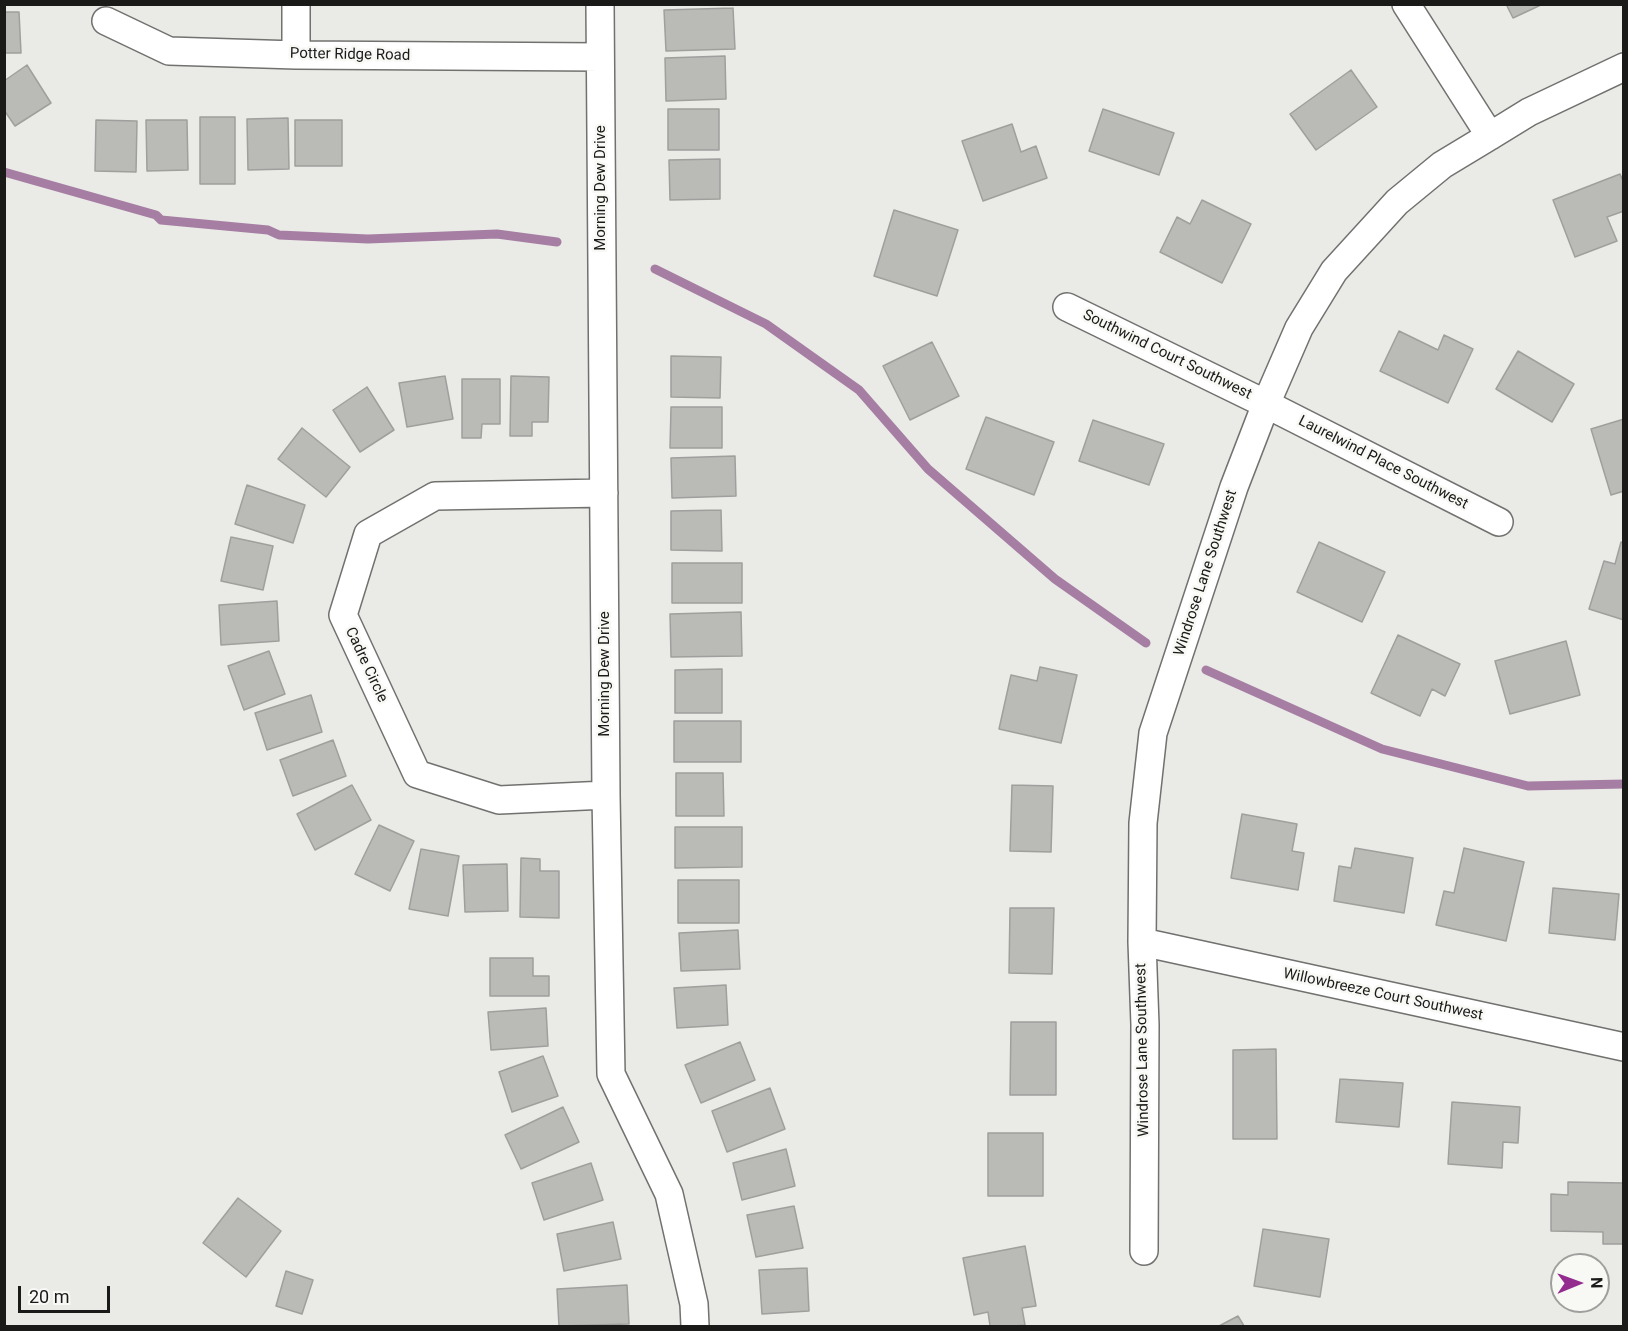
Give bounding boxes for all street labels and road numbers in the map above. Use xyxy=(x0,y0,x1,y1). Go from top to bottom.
street label: Potter Ridge Road xyxy=(290,45,410,65)
street label: Morning Dew Drive xyxy=(592,125,610,251)
street label: Southwind Court Southwest xyxy=(1080,306,1254,404)
street label: Laurelwind Place Southwest xyxy=(1295,412,1471,514)
street label: Windrose Lane Southwest xyxy=(1171,488,1241,658)
street label: Morning Dew Drive xyxy=(596,611,614,737)
street label: Cadre Circle xyxy=(341,625,391,705)
street label: Windrose Lane Southwest xyxy=(1132,963,1154,1137)
street label: Willowbreeze Court Southwest xyxy=(1281,965,1485,1025)

